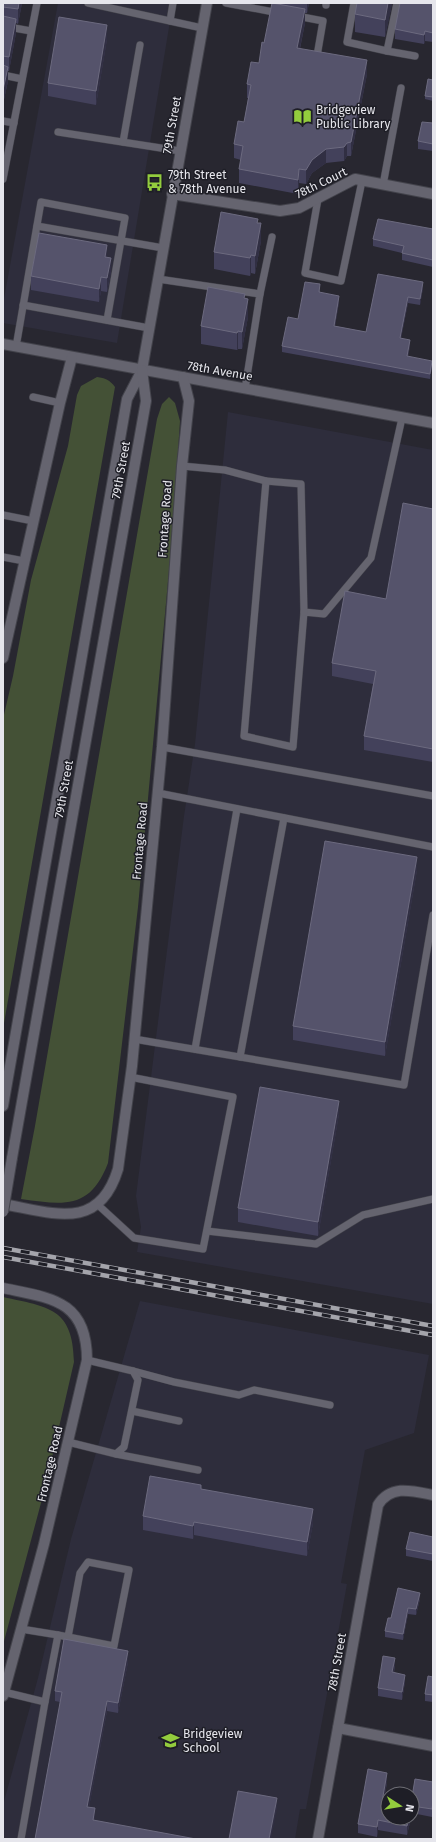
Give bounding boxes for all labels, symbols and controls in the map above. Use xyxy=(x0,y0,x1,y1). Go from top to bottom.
street label: 79th Street xyxy=(160,94,184,155)
place label: Bridgeview Public Library xyxy=(316,103,390,131)
library icon: Bridgeview Public Library xyxy=(293,107,313,127)
street label: 78th Court xyxy=(293,164,350,201)
place label: 79th Street & 78th Avenue xyxy=(168,168,246,196)
bus stop icon: 79th Street & 78th Avenue xyxy=(145,172,165,192)
street label: 78th Avenue xyxy=(186,358,254,384)
street label: 79th Street xyxy=(109,439,133,500)
street label: Frontage Road xyxy=(155,480,175,558)
street label: 79th Street xyxy=(52,758,76,819)
street label: Frontage Road xyxy=(130,802,150,880)
street label: Frontage Road xyxy=(34,1424,66,1504)
street label: 78th Street xyxy=(325,1631,349,1692)
place label: Bridgeview School xyxy=(183,1727,243,1755)
school or university icon: Bridgeview School xyxy=(160,1731,180,1751)
north arrow xyxy=(380,1786,420,1826)
text: N xyxy=(402,1803,416,1813)

